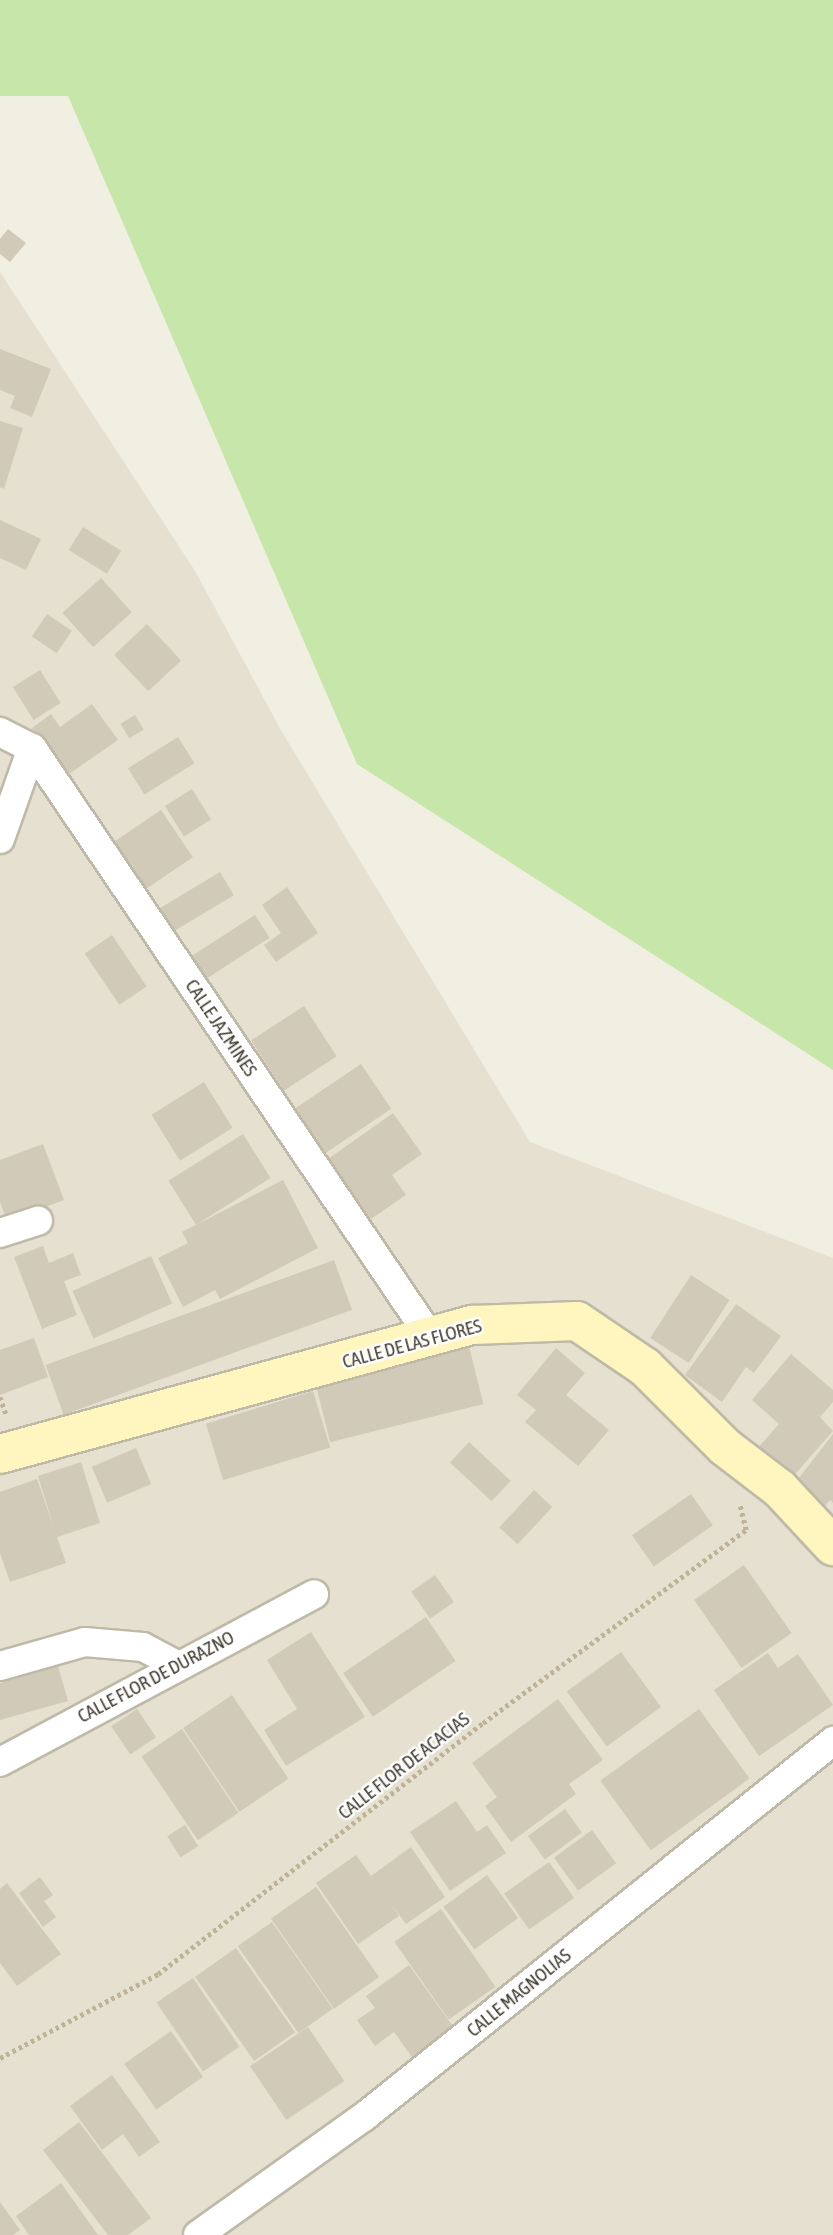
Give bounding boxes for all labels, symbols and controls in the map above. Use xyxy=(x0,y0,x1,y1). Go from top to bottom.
street label: CALLE JAZMINES xyxy=(180,975,262,1081)
street label: CALLE DE LAS FLORES xyxy=(340,1314,484,1374)
street label: CALLE FLOR DE DURAZNO xyxy=(74,1626,238,1728)
street label: CALLE FLOR DE ACACIAS xyxy=(334,1708,474,1824)
street label: CALLE MAGNOLIAS xyxy=(462,1944,576,2042)

